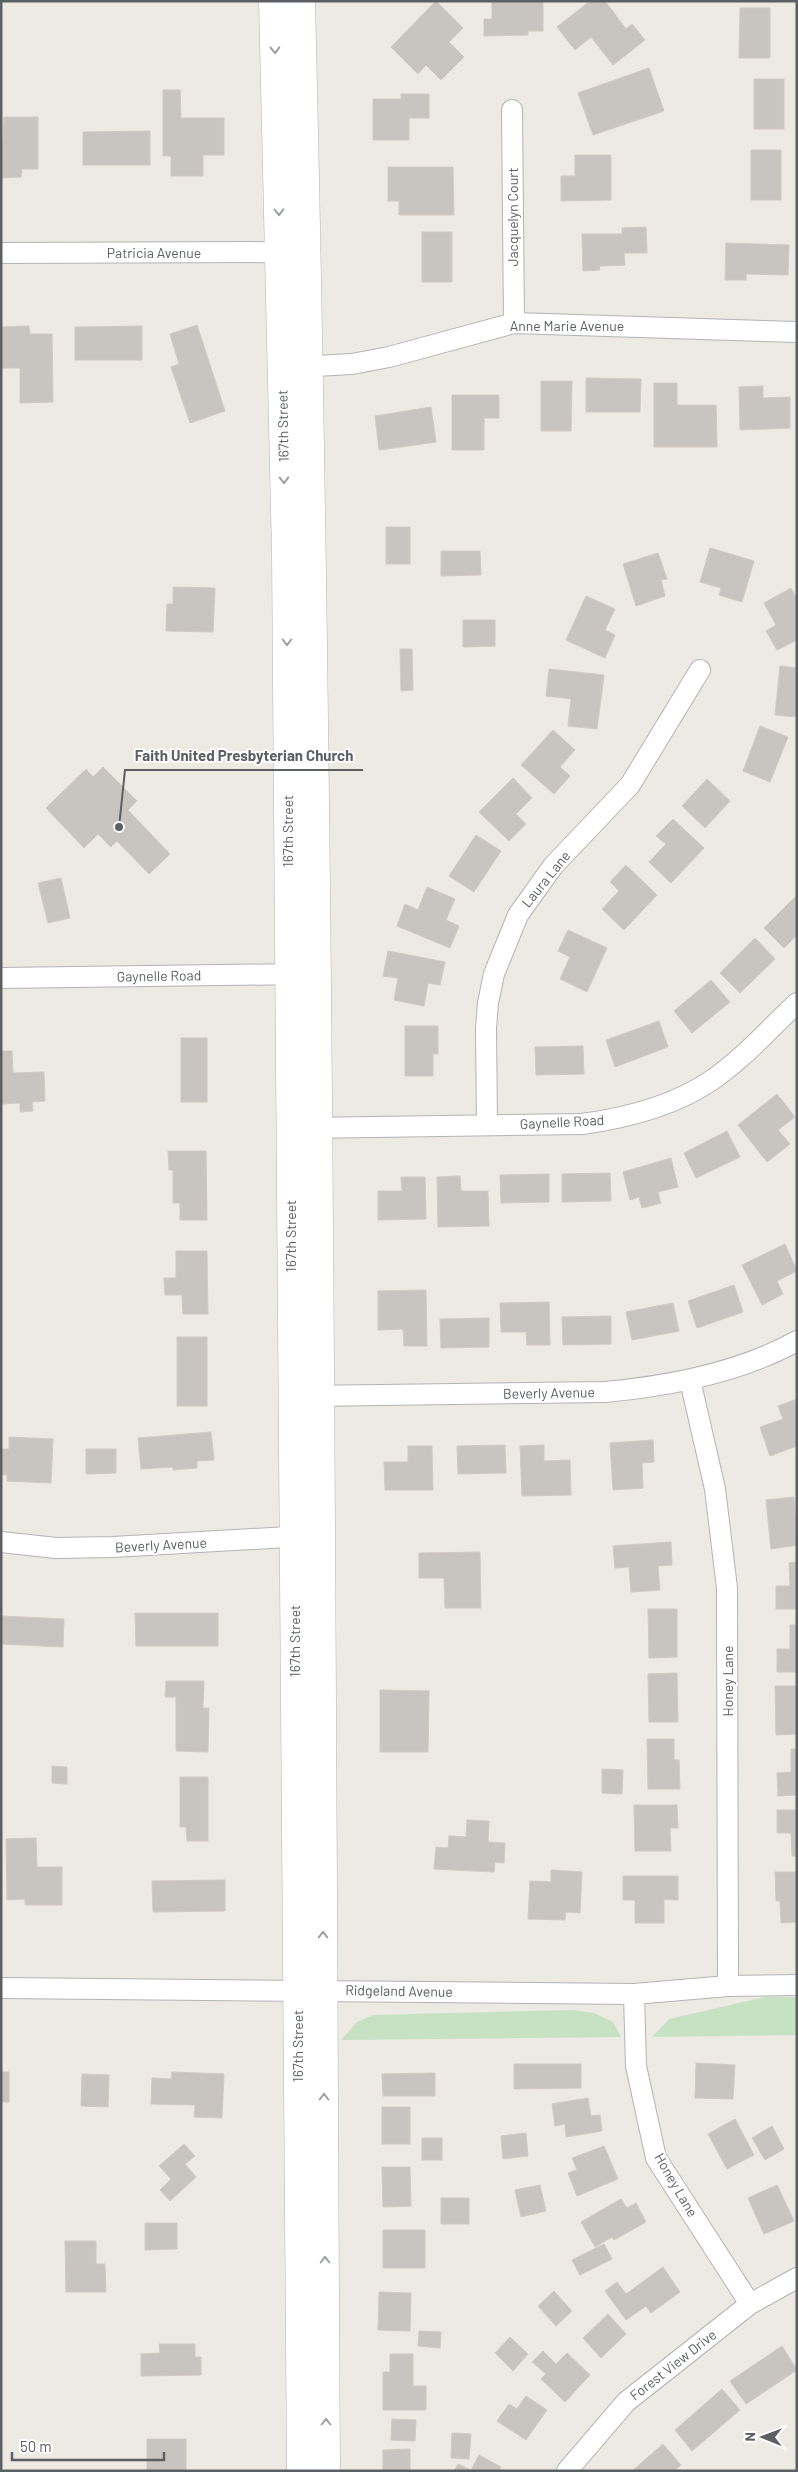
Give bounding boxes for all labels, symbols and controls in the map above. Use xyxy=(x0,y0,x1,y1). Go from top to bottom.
one-way arrow xyxy=(269,46,280,54)
street label: Jacquelyn Court xyxy=(504,167,521,267)
one-way arrow xyxy=(273,209,284,217)
street label: Patricia Avenue xyxy=(107,244,201,261)
street label: Anne Marie Avenue xyxy=(510,317,624,334)
street label: 167th Street xyxy=(273,390,292,462)
one-way arrow xyxy=(279,476,290,484)
one-way arrow xyxy=(281,639,292,647)
callout: Faith United Presbyterian Church xyxy=(125,740,363,770)
text: Faith United Presbyterian Church xyxy=(135,746,353,764)
street label: 167th Street xyxy=(279,795,296,867)
street label: Laura Lane xyxy=(518,847,574,910)
street label: Gaynelle Road xyxy=(117,966,201,985)
street label: Gaynelle Road xyxy=(519,1111,605,1132)
street label: 167th Street xyxy=(282,1200,299,1272)
street label: Beverly Avenue xyxy=(503,1383,595,1402)
street label: Beverly Avenue xyxy=(115,1534,207,1555)
street label: 167th Street xyxy=(286,1605,303,1677)
street label: Honey Lane xyxy=(719,1646,736,1716)
one-way arrow xyxy=(318,1930,328,1938)
street label: Ridgeland Avenue xyxy=(345,1981,453,2000)
street label: 167th Street xyxy=(289,2010,306,2082)
one-way arrow xyxy=(319,2093,329,2100)
street label: Honey Lane xyxy=(651,2150,701,2220)
one-way arrow xyxy=(320,2255,330,2263)
street label: Forest View Drive xyxy=(626,2326,719,2404)
north arrow xyxy=(738,2412,788,2462)
one-way arrow xyxy=(321,2418,331,2426)
scale bar xyxy=(12,2430,165,2462)
text: N xyxy=(741,2432,758,2442)
text: 50 m xyxy=(20,2437,52,2455)

